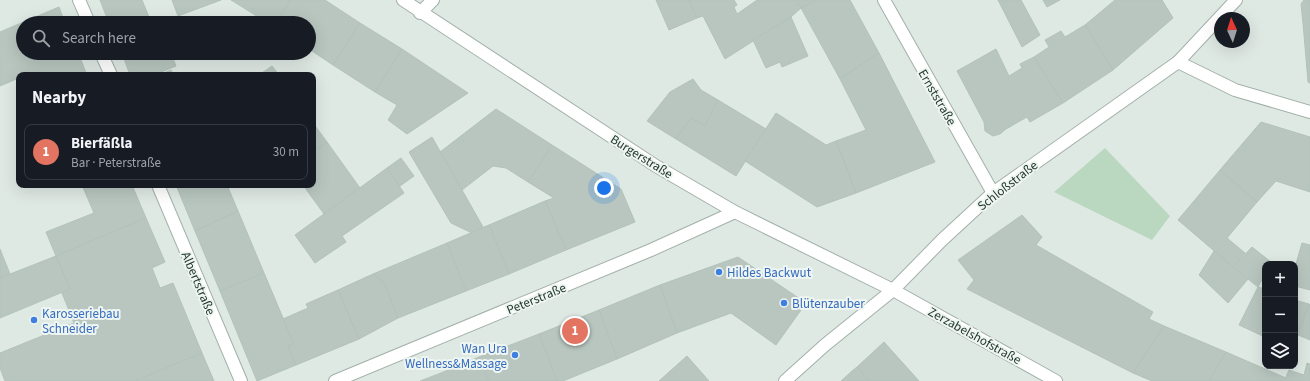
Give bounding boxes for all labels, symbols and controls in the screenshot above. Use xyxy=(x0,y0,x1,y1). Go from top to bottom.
north arrow xyxy=(1214,12,1250,48)
search box xyxy=(16,16,316,60)
icon: search xyxy=(30,27,52,49)
text: Search here xyxy=(62,28,136,49)
street label: Ernststraße xyxy=(914,66,960,129)
text: Nearby xyxy=(32,86,86,110)
street label: Burgerstraße xyxy=(607,130,676,183)
text: Bierfäßla xyxy=(71,133,132,154)
text: 1 xyxy=(43,143,49,161)
text: 30 m xyxy=(273,143,299,161)
text: Bar · Peterstraße xyxy=(71,154,161,172)
street label: Schloßstraße xyxy=(974,157,1042,215)
your location xyxy=(594,178,614,198)
street label: Albertstraße xyxy=(177,249,219,318)
map controls xyxy=(1262,261,1298,369)
button: + xyxy=(1262,261,1298,297)
place label: Hildes Backwut xyxy=(727,264,812,282)
marker: Hildes Backwut xyxy=(714,267,724,277)
street label: Peterstraße xyxy=(504,279,569,319)
place label: Blütenzauber xyxy=(792,295,865,313)
button: − xyxy=(1262,297,1298,333)
marker: Blütenzauber xyxy=(779,298,789,308)
street label: Zerzabelshofstraße xyxy=(925,303,1024,369)
place label: Karosseriebau Schneider xyxy=(42,305,120,338)
marker: Karosseriebau Schneider xyxy=(29,315,39,325)
pin: 1 xyxy=(562,316,588,346)
button: layers xyxy=(1262,333,1298,369)
place label: Wan Ura Wellness&Massage xyxy=(405,340,507,373)
marker: Wan Ura Wellness&Massage xyxy=(510,350,520,360)

